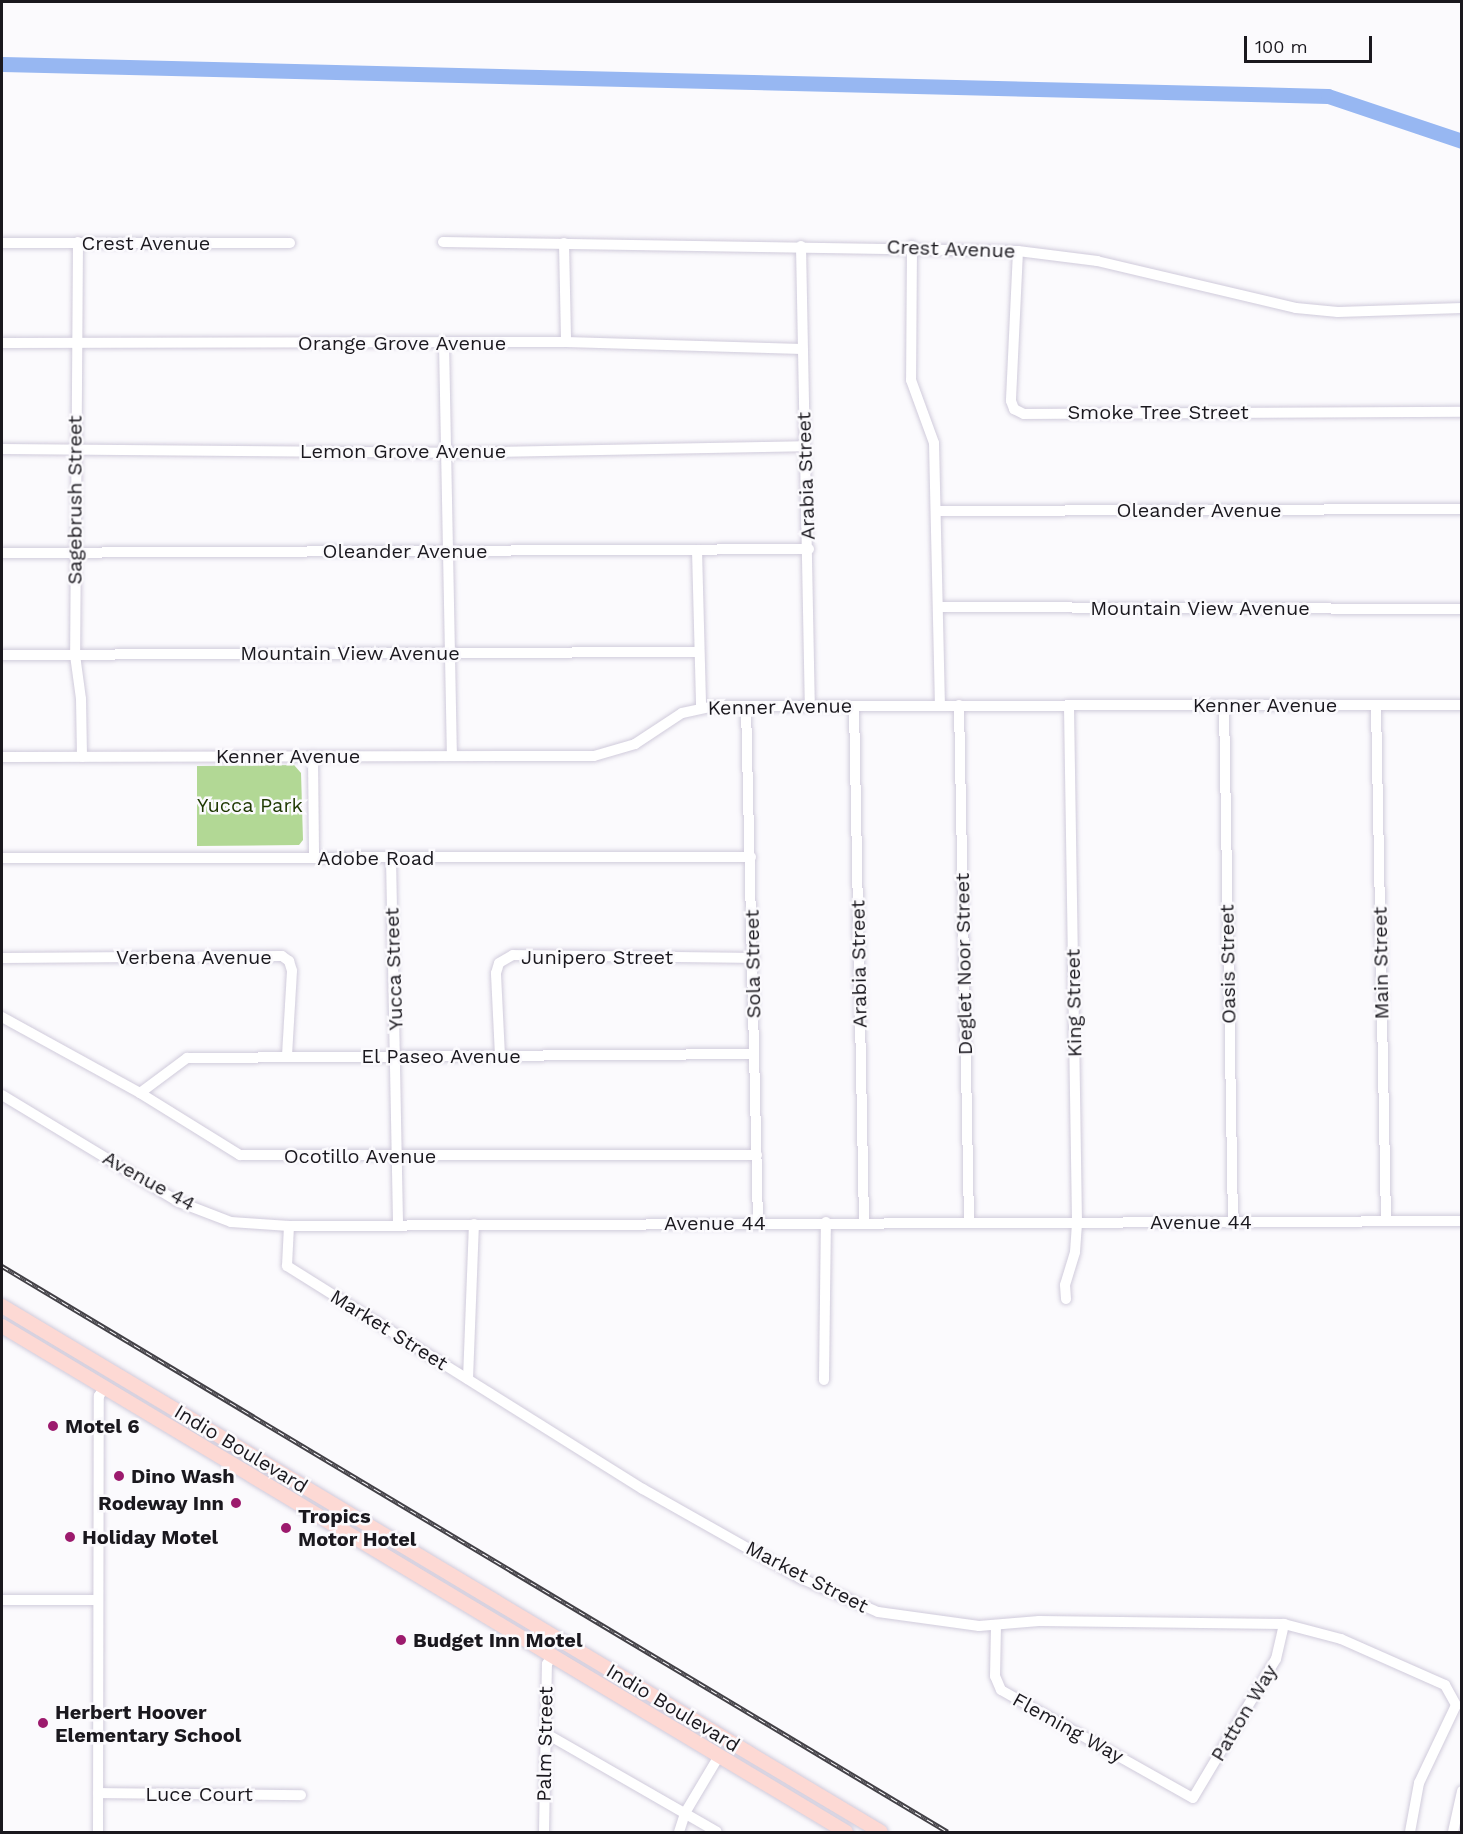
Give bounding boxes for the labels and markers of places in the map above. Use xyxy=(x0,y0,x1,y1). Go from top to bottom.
place label: Motel 6 xyxy=(65,1414,140,1438)
marker: Motel 6 xyxy=(46,1419,60,1433)
place label: Dino Wash xyxy=(131,1464,235,1488)
marker: Dino Wash xyxy=(112,1469,126,1483)
place label: Rodeway Inn xyxy=(98,1491,224,1515)
marker: Rodeway Inn xyxy=(229,1496,243,1510)
place label: Tropics Motor Hotel xyxy=(298,1504,417,1551)
marker: Tropics Motor Hotel xyxy=(279,1521,293,1535)
place label: Holiday Motel xyxy=(82,1525,218,1549)
marker: Holiday Motel xyxy=(63,1530,77,1544)
place label: Budget Inn Motel xyxy=(413,1628,582,1652)
marker: Budget Inn Motel xyxy=(394,1633,408,1647)
place label: Herbert Hoover Elementary School xyxy=(55,1700,242,1747)
marker: Herbert Hoover Elementary School xyxy=(36,1716,50,1730)

